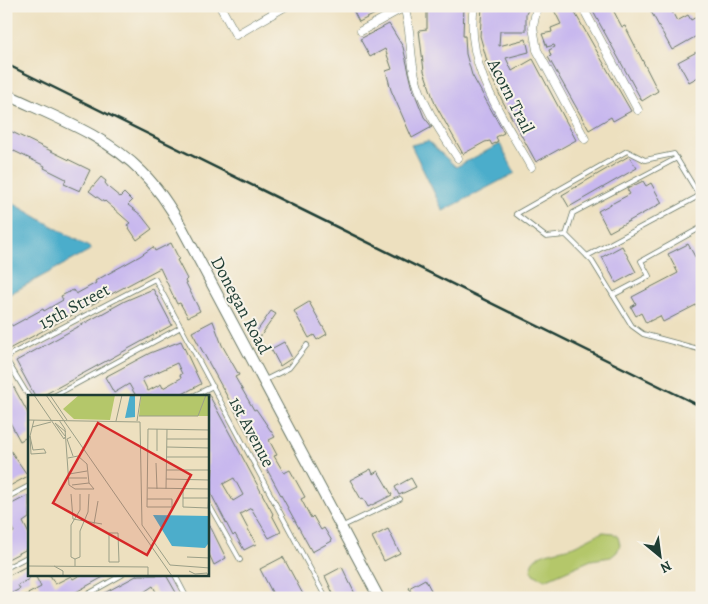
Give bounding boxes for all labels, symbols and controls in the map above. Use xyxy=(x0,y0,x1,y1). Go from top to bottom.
street label: Acorn Trail xyxy=(482,54,540,138)
street label: Donegan Road xyxy=(205,252,277,358)
street label: 15th Street xyxy=(34,277,114,335)
street label: 1st Avenue xyxy=(223,393,281,471)
inset map xyxy=(28,395,209,576)
north arrow xyxy=(636,532,686,582)
text: N xyxy=(657,556,675,578)

